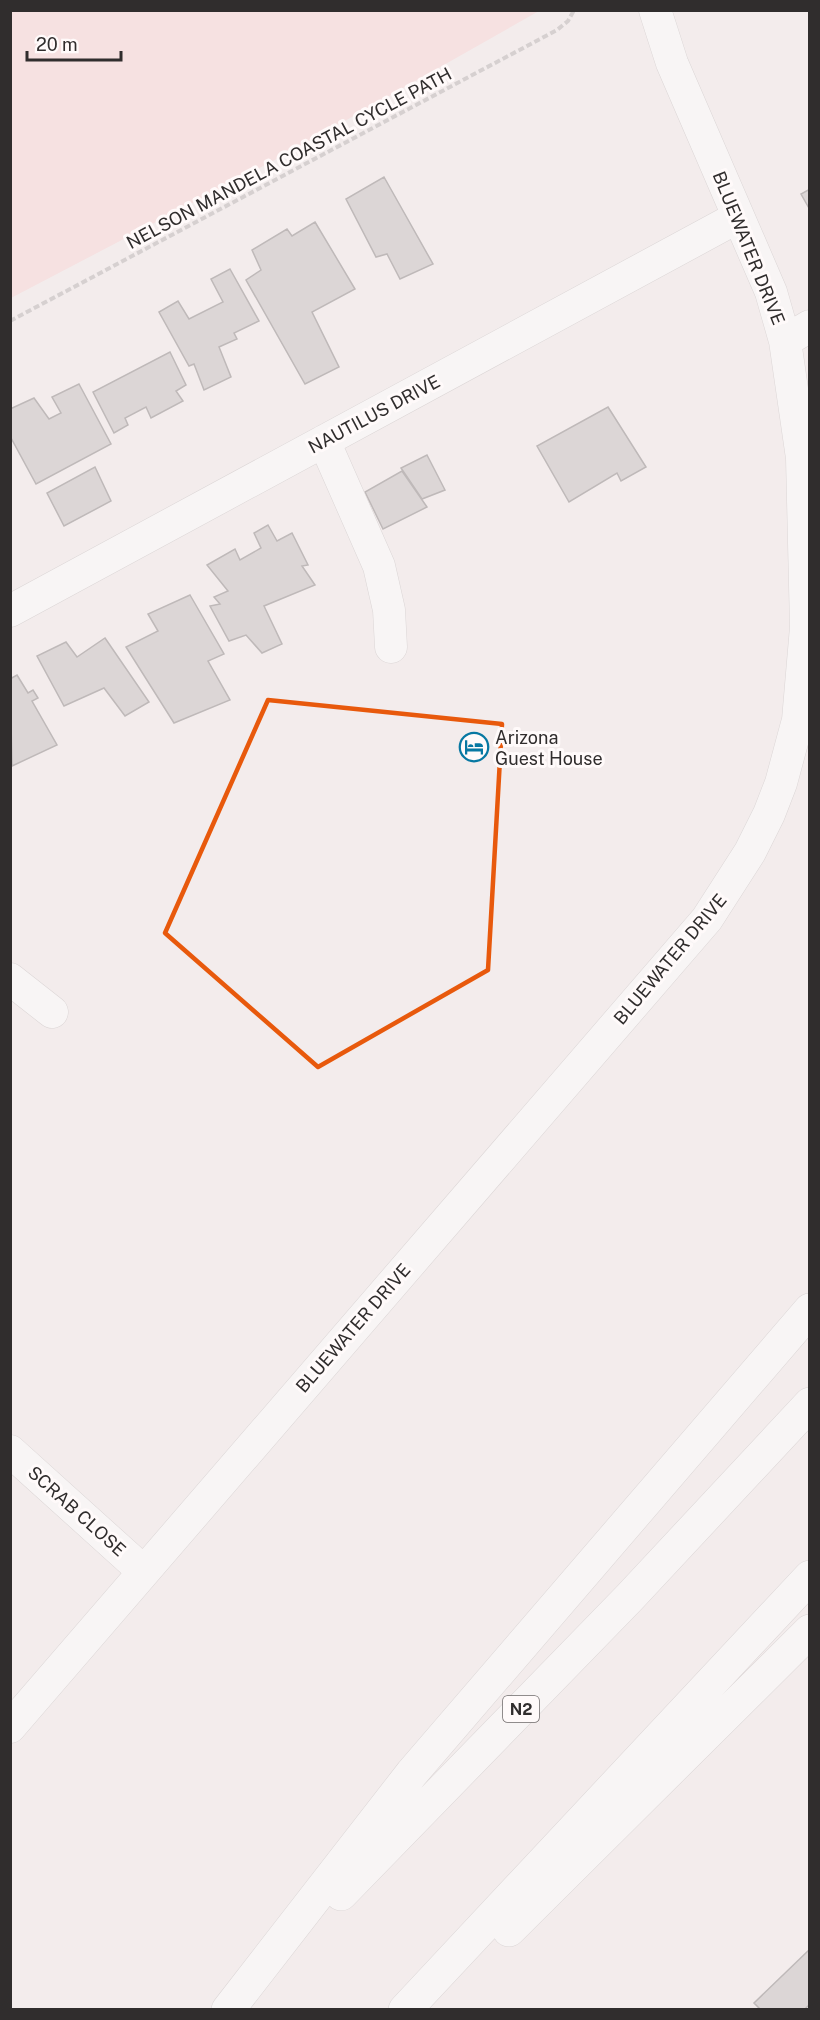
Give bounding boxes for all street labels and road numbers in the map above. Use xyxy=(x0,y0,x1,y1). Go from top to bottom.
street label: NELSON MANDELA COASTAL CYCLE PATH xyxy=(123,63,455,253)
street label: BLUEWATER DRIVE xyxy=(709,168,789,328)
street label: NAUTILUS DRIVE xyxy=(305,370,443,458)
street label: BLUEWATER DRIVE xyxy=(609,889,731,1029)
street label: BLUEWATER DRIVE xyxy=(291,1259,415,1397)
street label: SCRAB CLOSE xyxy=(24,1462,130,1560)
road number: N2 xyxy=(503,1696,539,1722)

